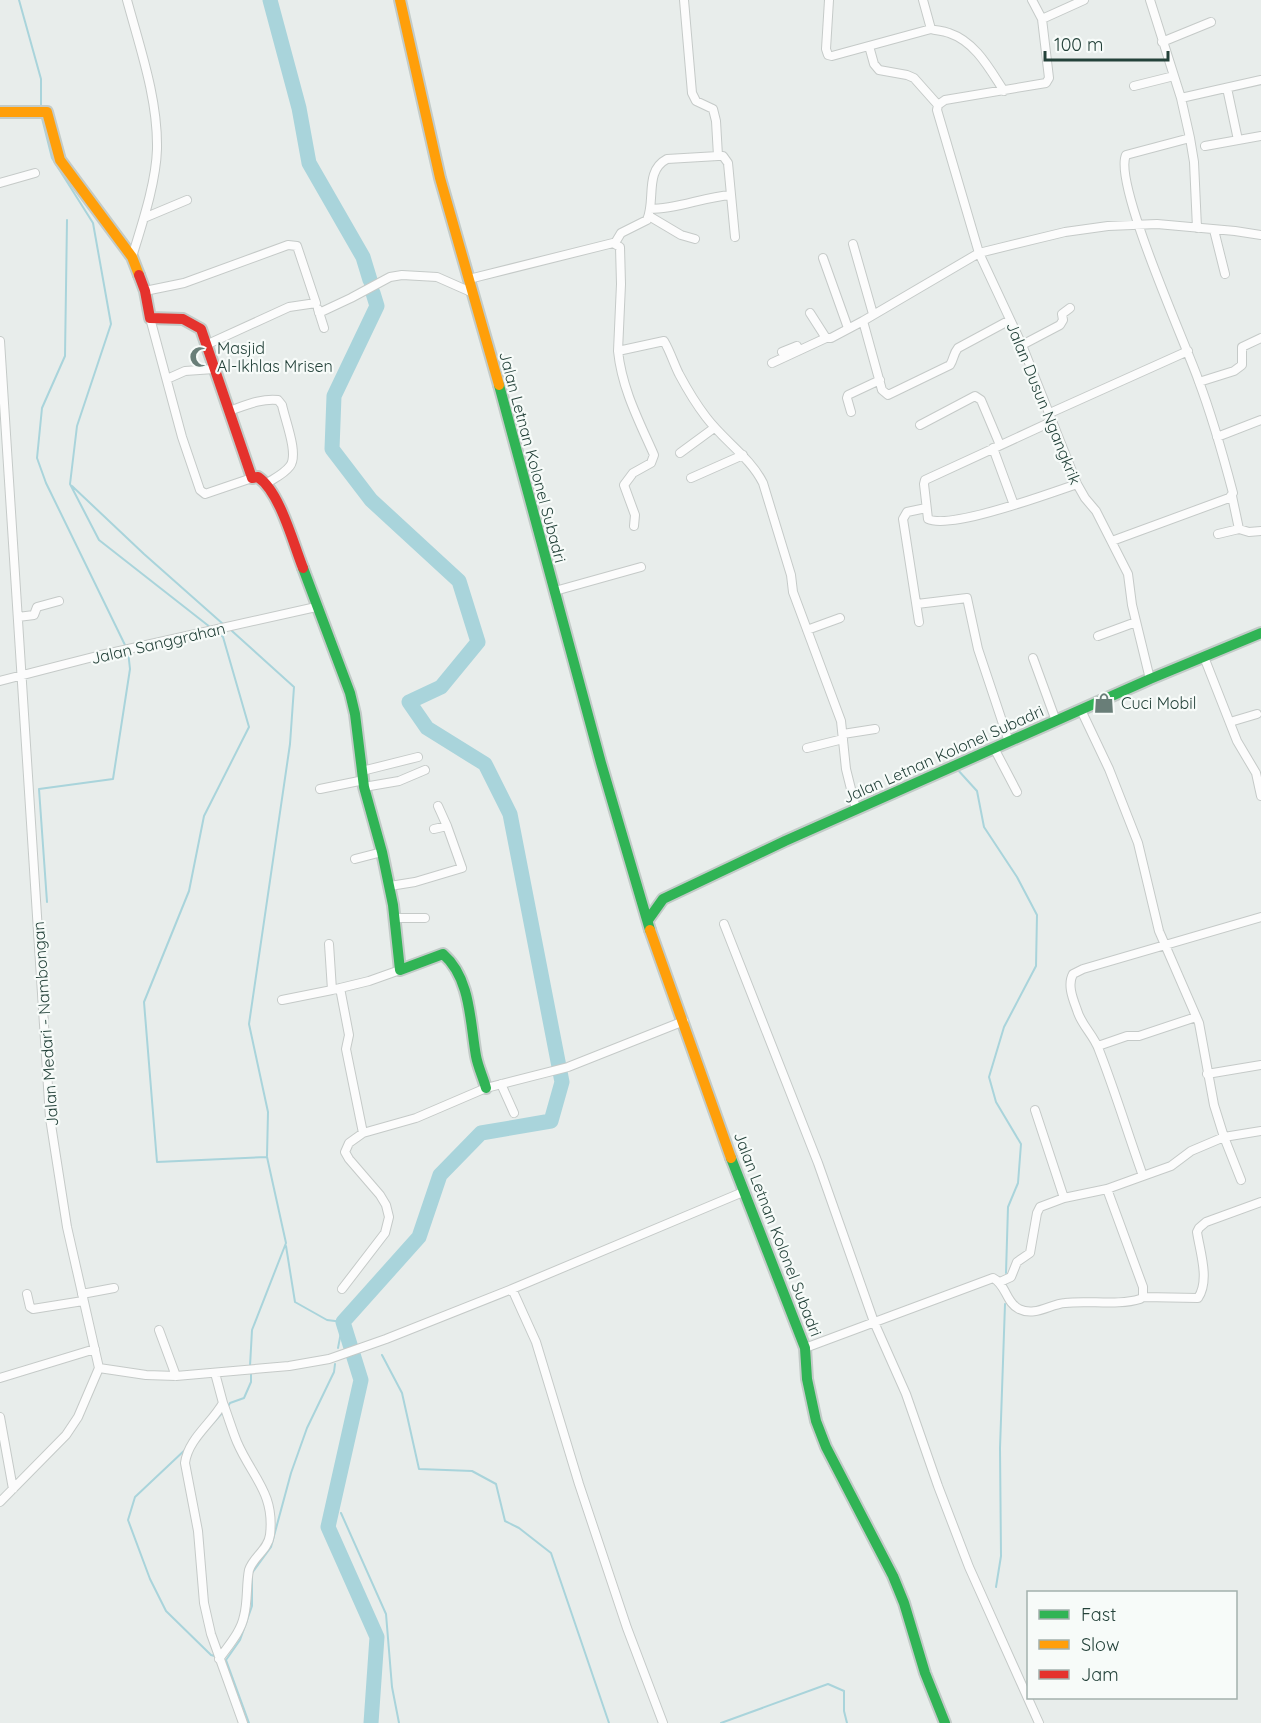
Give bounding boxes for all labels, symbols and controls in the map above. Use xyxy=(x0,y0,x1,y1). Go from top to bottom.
scale bar xyxy=(1045,24,1168,62)
text: 100 m xyxy=(1054,33,1103,56)
street label: Jalan Dusun Ngangkrik xyxy=(1002,319,1086,487)
place label: Masjid Al-Ikhlas Mrisen xyxy=(217,338,333,376)
mosque icon: Masjid Al-Ikhlas Mrisen xyxy=(188,345,212,369)
street label: Jalan Letnan Kolonel Subadri xyxy=(495,349,571,565)
street label: Jalan Sanggrahan xyxy=(89,618,227,668)
shop icon: Cuci Mobil xyxy=(1092,691,1116,715)
place label: Cuci Mobil xyxy=(1121,693,1196,713)
street label: Jalan Letnan Kolonel Subadri xyxy=(839,701,1047,807)
street label: Jalan Medari - Nambongan xyxy=(28,921,62,1127)
street label: Jalan Letnan Kolonel Subadri xyxy=(730,1129,826,1339)
legend xyxy=(1027,1591,1237,1699)
text: Fast xyxy=(1081,1603,1116,1626)
text: Slow xyxy=(1081,1633,1119,1656)
text: Jam xyxy=(1081,1663,1119,1686)

